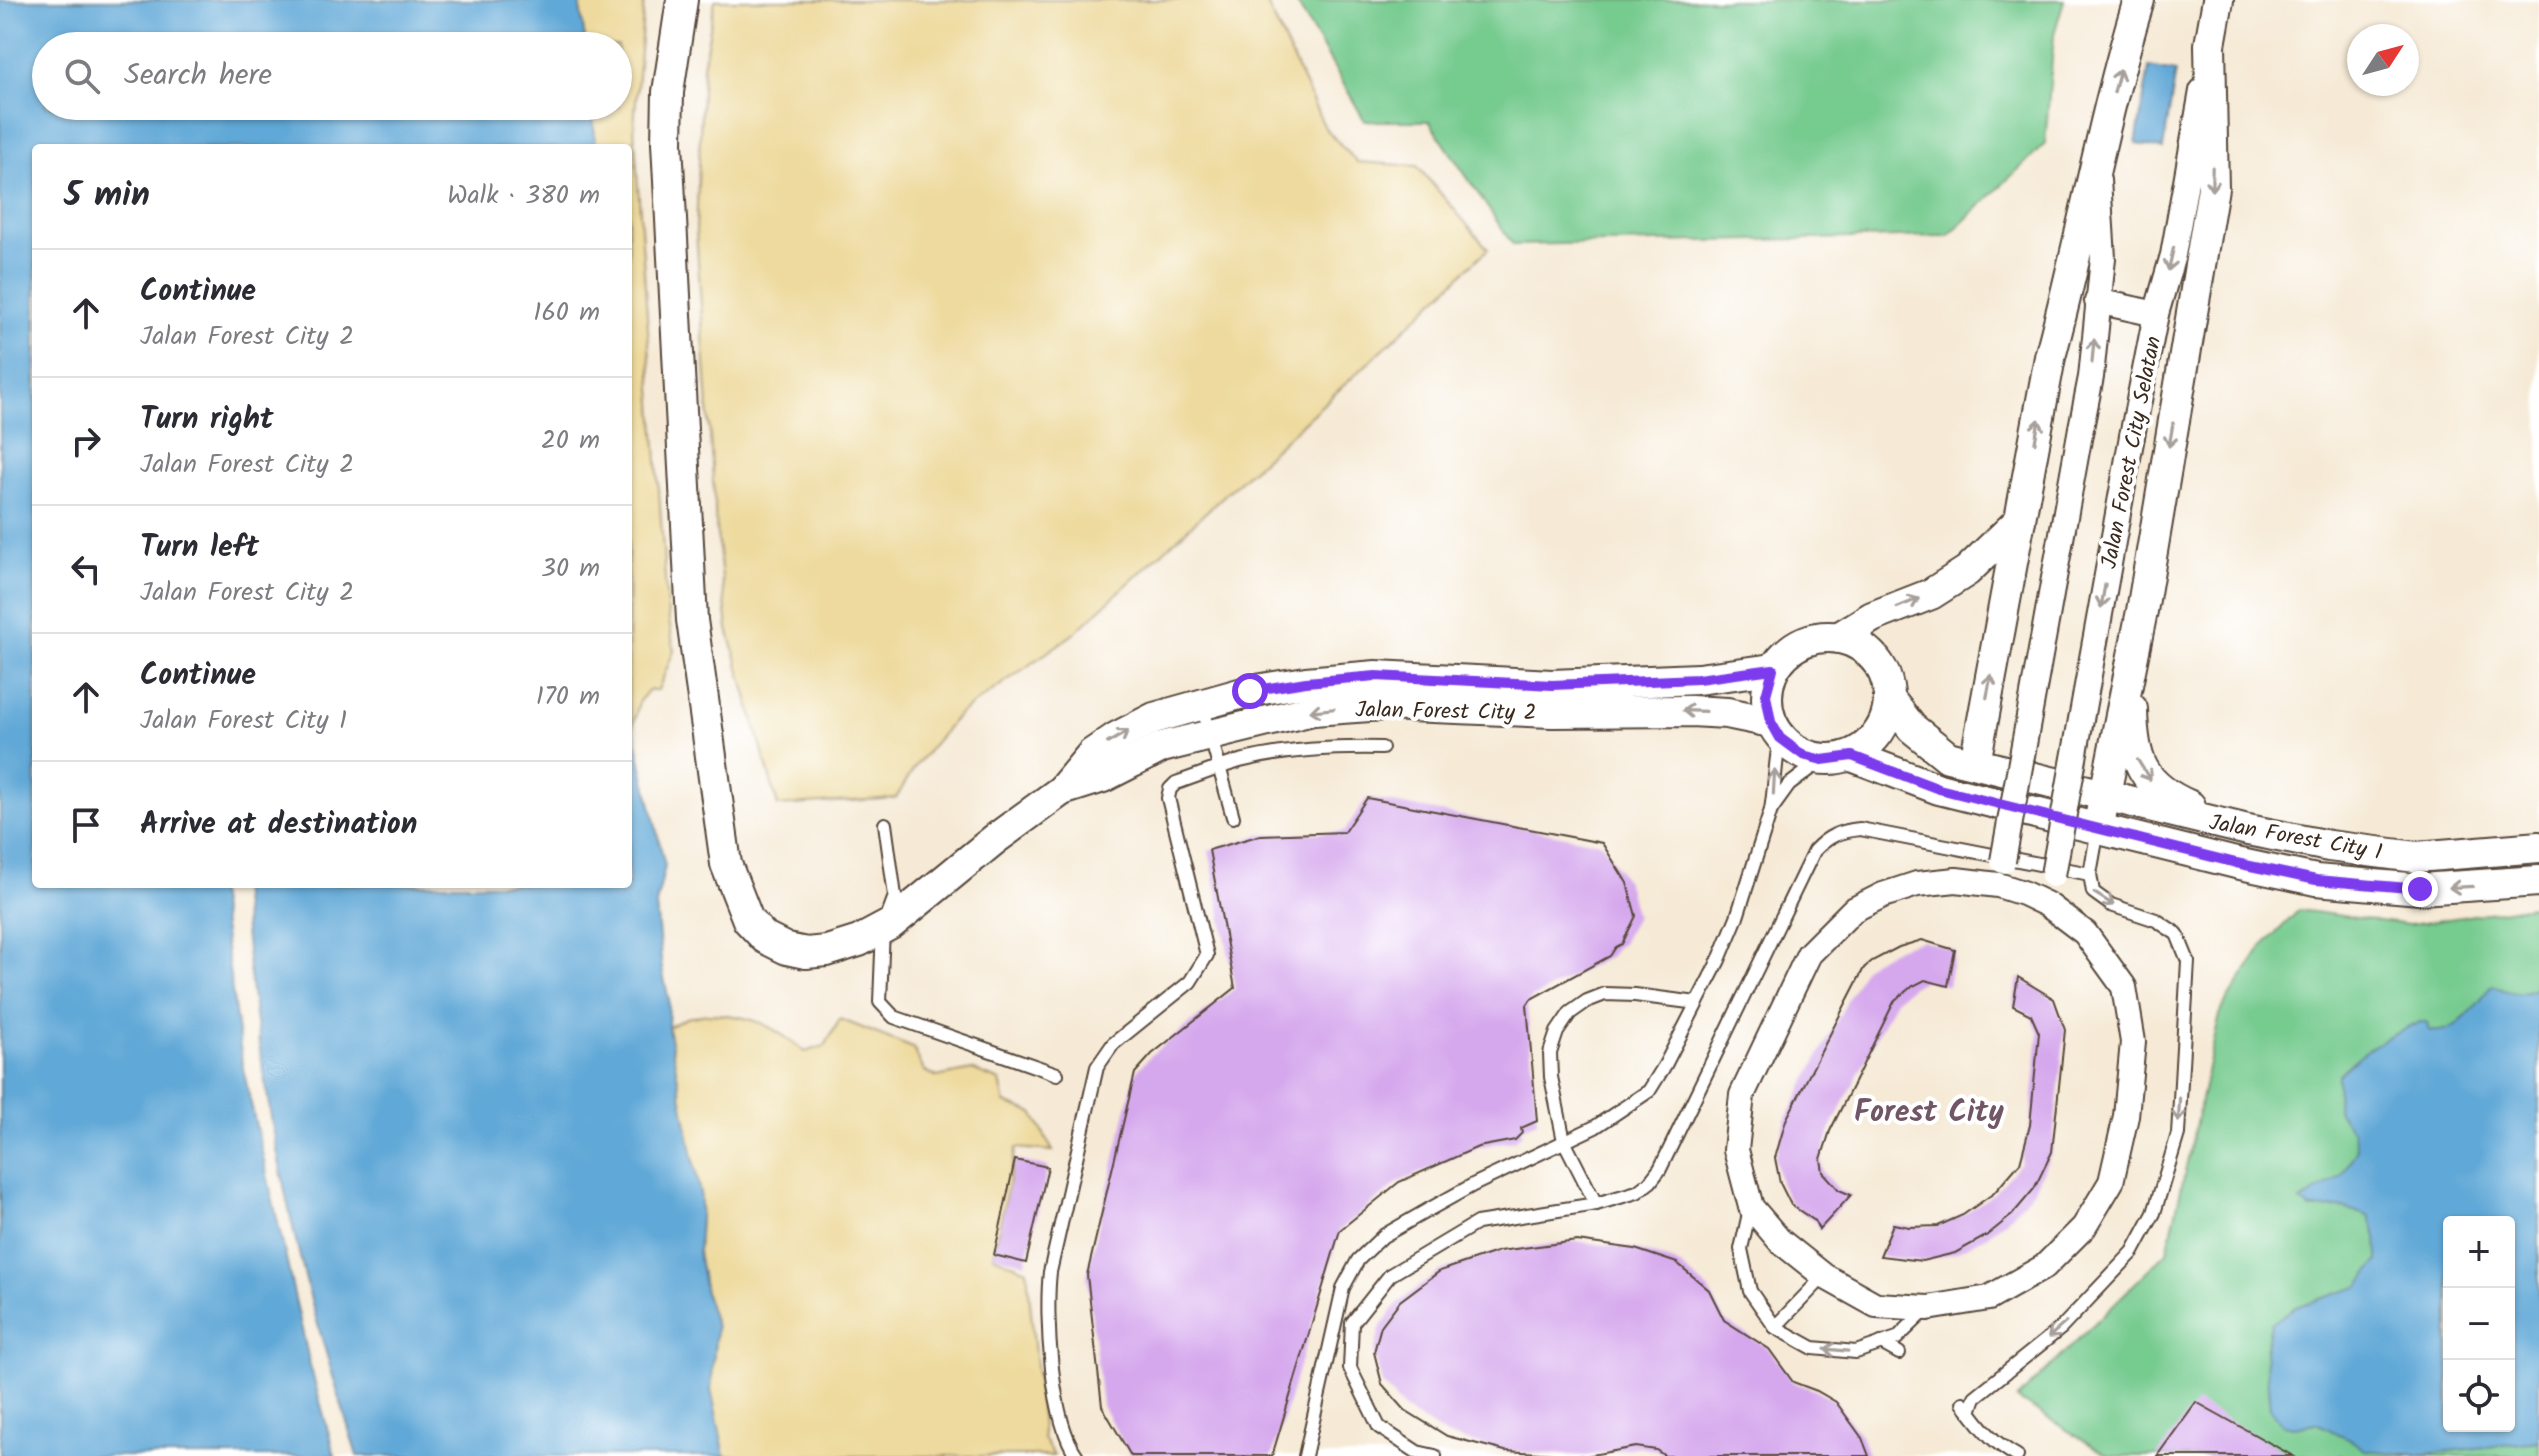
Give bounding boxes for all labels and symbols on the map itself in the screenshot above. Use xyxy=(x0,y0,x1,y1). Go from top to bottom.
north arrow xyxy=(2347,24,2419,96)
one-way arrow xyxy=(2110,68,2125,94)
one-way arrow xyxy=(2204,165,2220,192)
one-way arrow xyxy=(2163,246,2178,272)
street label: Jalan Forest City Selatan xyxy=(2093,333,2172,572)
one-way arrow xyxy=(2086,338,2101,365)
one-way arrow xyxy=(2030,419,2045,444)
one-way arrow xyxy=(2163,422,2178,448)
one-way arrow xyxy=(2095,583,2110,608)
one-way arrow xyxy=(1895,595,1920,610)
route start xyxy=(1232,673,1268,709)
one-way arrow xyxy=(1983,674,1998,700)
street label: Jalan Forest City 2 xyxy=(1355,693,1537,732)
one-way arrow xyxy=(1309,702,1336,717)
one-way arrow xyxy=(1681,704,1708,719)
one-way arrow xyxy=(1106,729,1129,745)
one-way arrow xyxy=(2136,759,2152,781)
one-way arrow xyxy=(1767,769,1782,796)
street label: Jalan Forest City 1 xyxy=(2206,806,2385,871)
route end xyxy=(2402,871,2438,907)
one-way arrow xyxy=(2448,879,2475,894)
one-way arrow xyxy=(2093,891,2115,908)
district label: Forest City xyxy=(1854,1089,2004,1137)
one-way arrow xyxy=(2172,1096,2187,1123)
one-way arrow xyxy=(2047,1321,2068,1339)
one-way arrow xyxy=(1823,1342,1850,1357)

